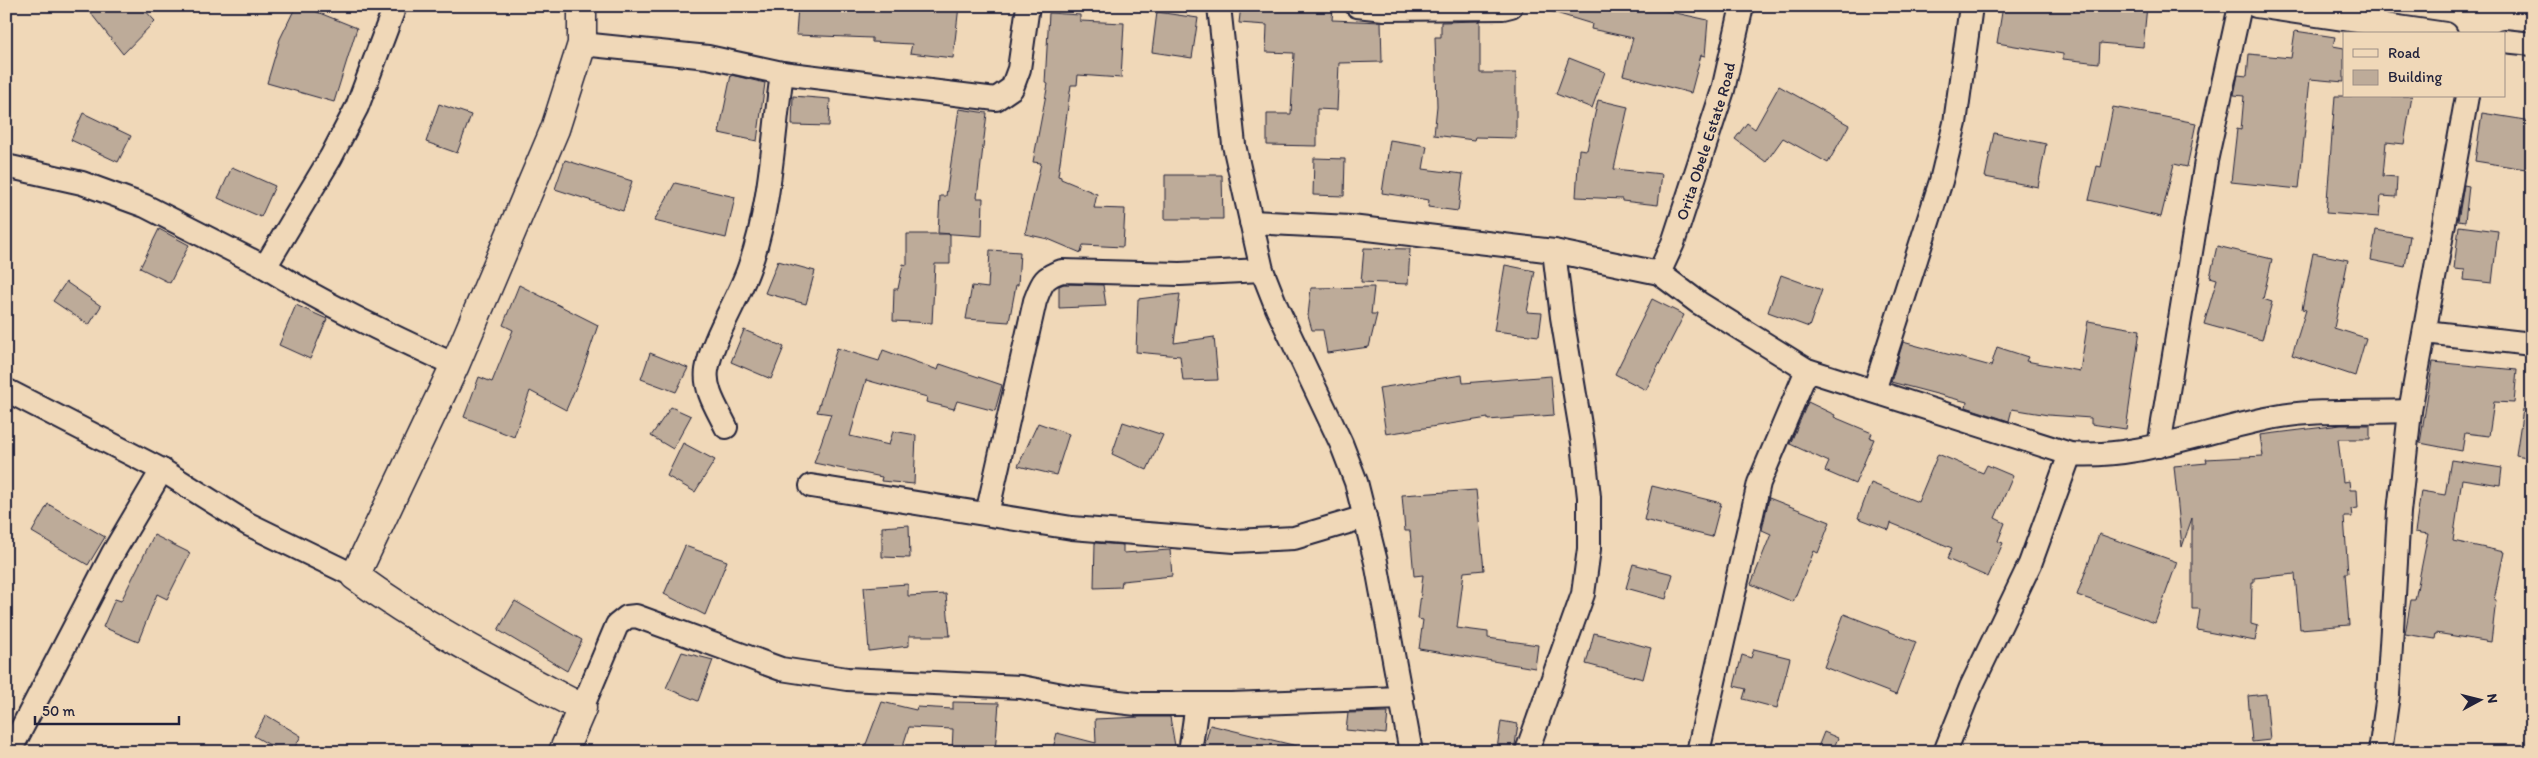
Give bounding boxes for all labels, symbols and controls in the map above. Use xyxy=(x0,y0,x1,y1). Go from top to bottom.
legend xyxy=(2343,32,2506,98)
text: Road xyxy=(2388,44,2421,62)
street label: Orita Obele Estate Road xyxy=(1672,60,1739,223)
text: Building xyxy=(2388,68,2442,86)
north arrow xyxy=(2456,676,2506,726)
scale bar xyxy=(35,693,179,725)
text: N xyxy=(2483,693,2501,704)
text: 50 m xyxy=(42,702,75,720)

